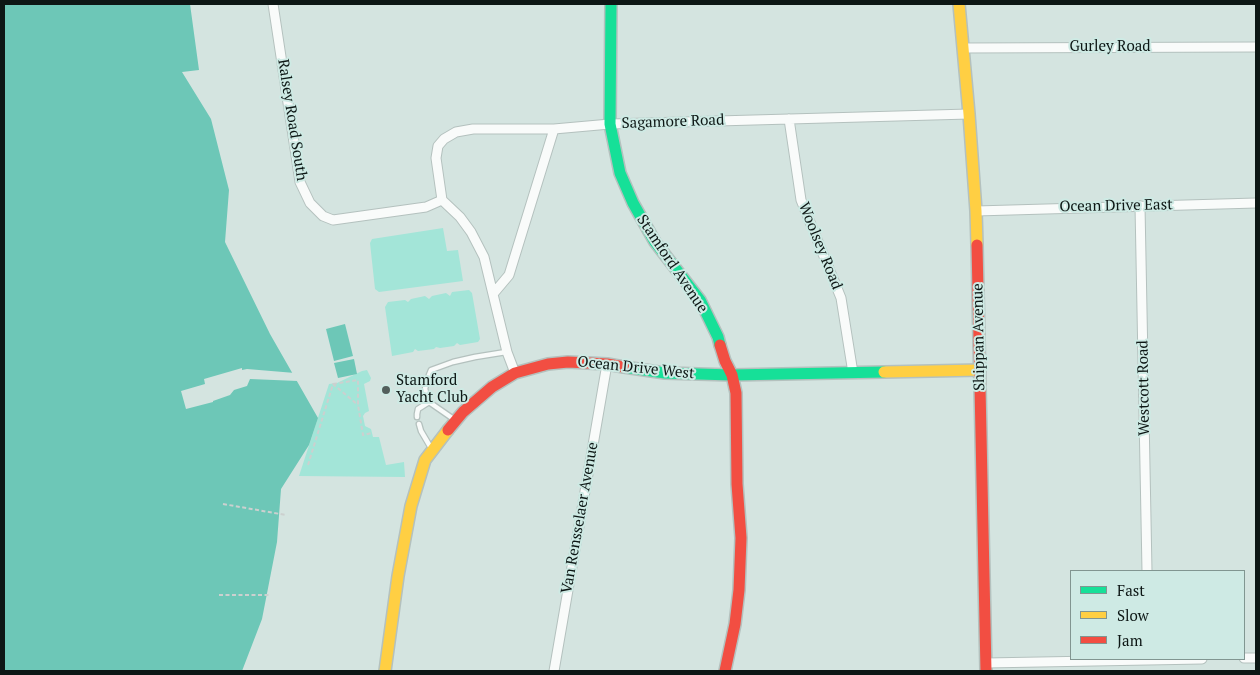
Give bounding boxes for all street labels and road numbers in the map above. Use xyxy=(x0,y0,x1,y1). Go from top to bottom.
street label: Gurley Road xyxy=(1069,38,1151,56)
street label: Ralsey Road South xyxy=(273,58,311,182)
street label: Sagamore Road xyxy=(621,111,725,133)
street label: Ocean Drive East xyxy=(1059,196,1173,216)
street label: Woolsey Road xyxy=(794,200,846,292)
street label: Stamford Avenue xyxy=(633,212,711,316)
street label: Shippan Avenue xyxy=(969,283,989,391)
street label: Westcott Road xyxy=(1134,340,1154,436)
street label: Ocean Drive West xyxy=(577,353,695,383)
street label: Van Rensselaer Avenue xyxy=(558,441,602,595)

